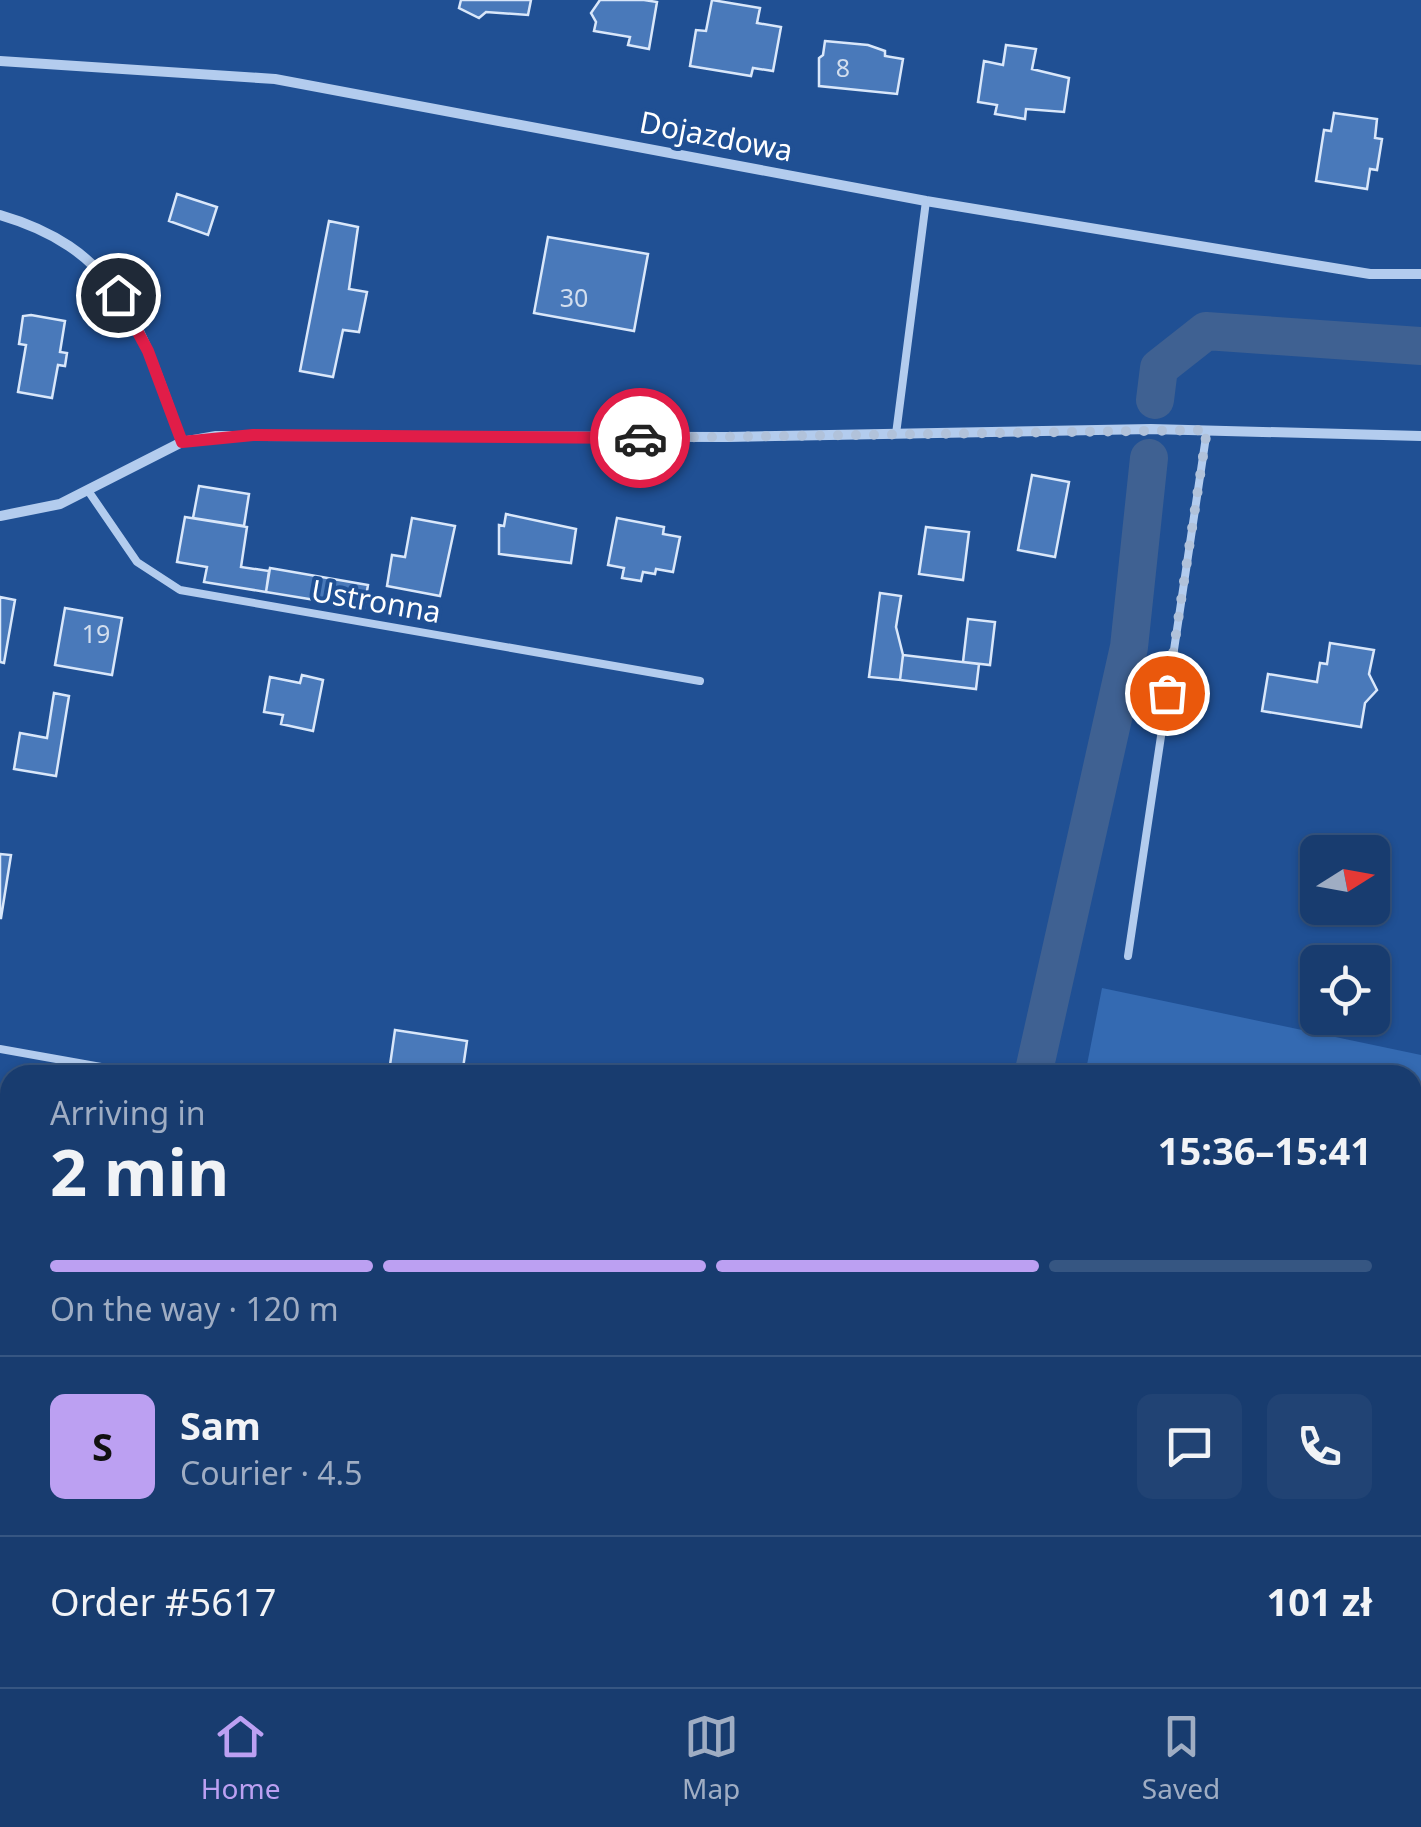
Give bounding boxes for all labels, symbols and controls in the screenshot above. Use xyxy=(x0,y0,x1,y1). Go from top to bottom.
house number: 8 xyxy=(836,50,850,84)
street label: Dojazdowa xyxy=(636,101,796,170)
pin xyxy=(76,253,161,338)
icon: home xyxy=(91,268,146,323)
house number: 30 xyxy=(560,280,588,314)
courier xyxy=(590,388,690,488)
icon: car xyxy=(613,411,668,466)
street label: Ustronna xyxy=(308,569,444,632)
house number: 19 xyxy=(82,616,110,650)
pin xyxy=(1125,651,1210,736)
icon: bag xyxy=(1140,666,1195,721)
north arrow xyxy=(1300,835,1390,925)
map controls xyxy=(1300,835,1390,1035)
button: locate xyxy=(1300,945,1390,1035)
text: Arriving in xyxy=(50,1091,205,1134)
text: 15:36–15:41 xyxy=(1158,1124,1372,1176)
text: 2 min xyxy=(50,1127,229,1215)
text: On the way · 120 m xyxy=(50,1287,339,1330)
button: chat xyxy=(1137,1394,1242,1499)
button: phone xyxy=(1267,1394,1372,1499)
text: Sam xyxy=(180,1399,261,1451)
text: S xyxy=(92,1420,113,1472)
text: Courier · 4.5 xyxy=(180,1451,363,1494)
text: Order #5617 xyxy=(50,1575,276,1627)
text: 101 zł xyxy=(1267,1575,1372,1627)
tab: Home xyxy=(201,1709,280,1807)
tab: Map xyxy=(682,1709,740,1807)
tab: Saved xyxy=(1142,1709,1220,1807)

